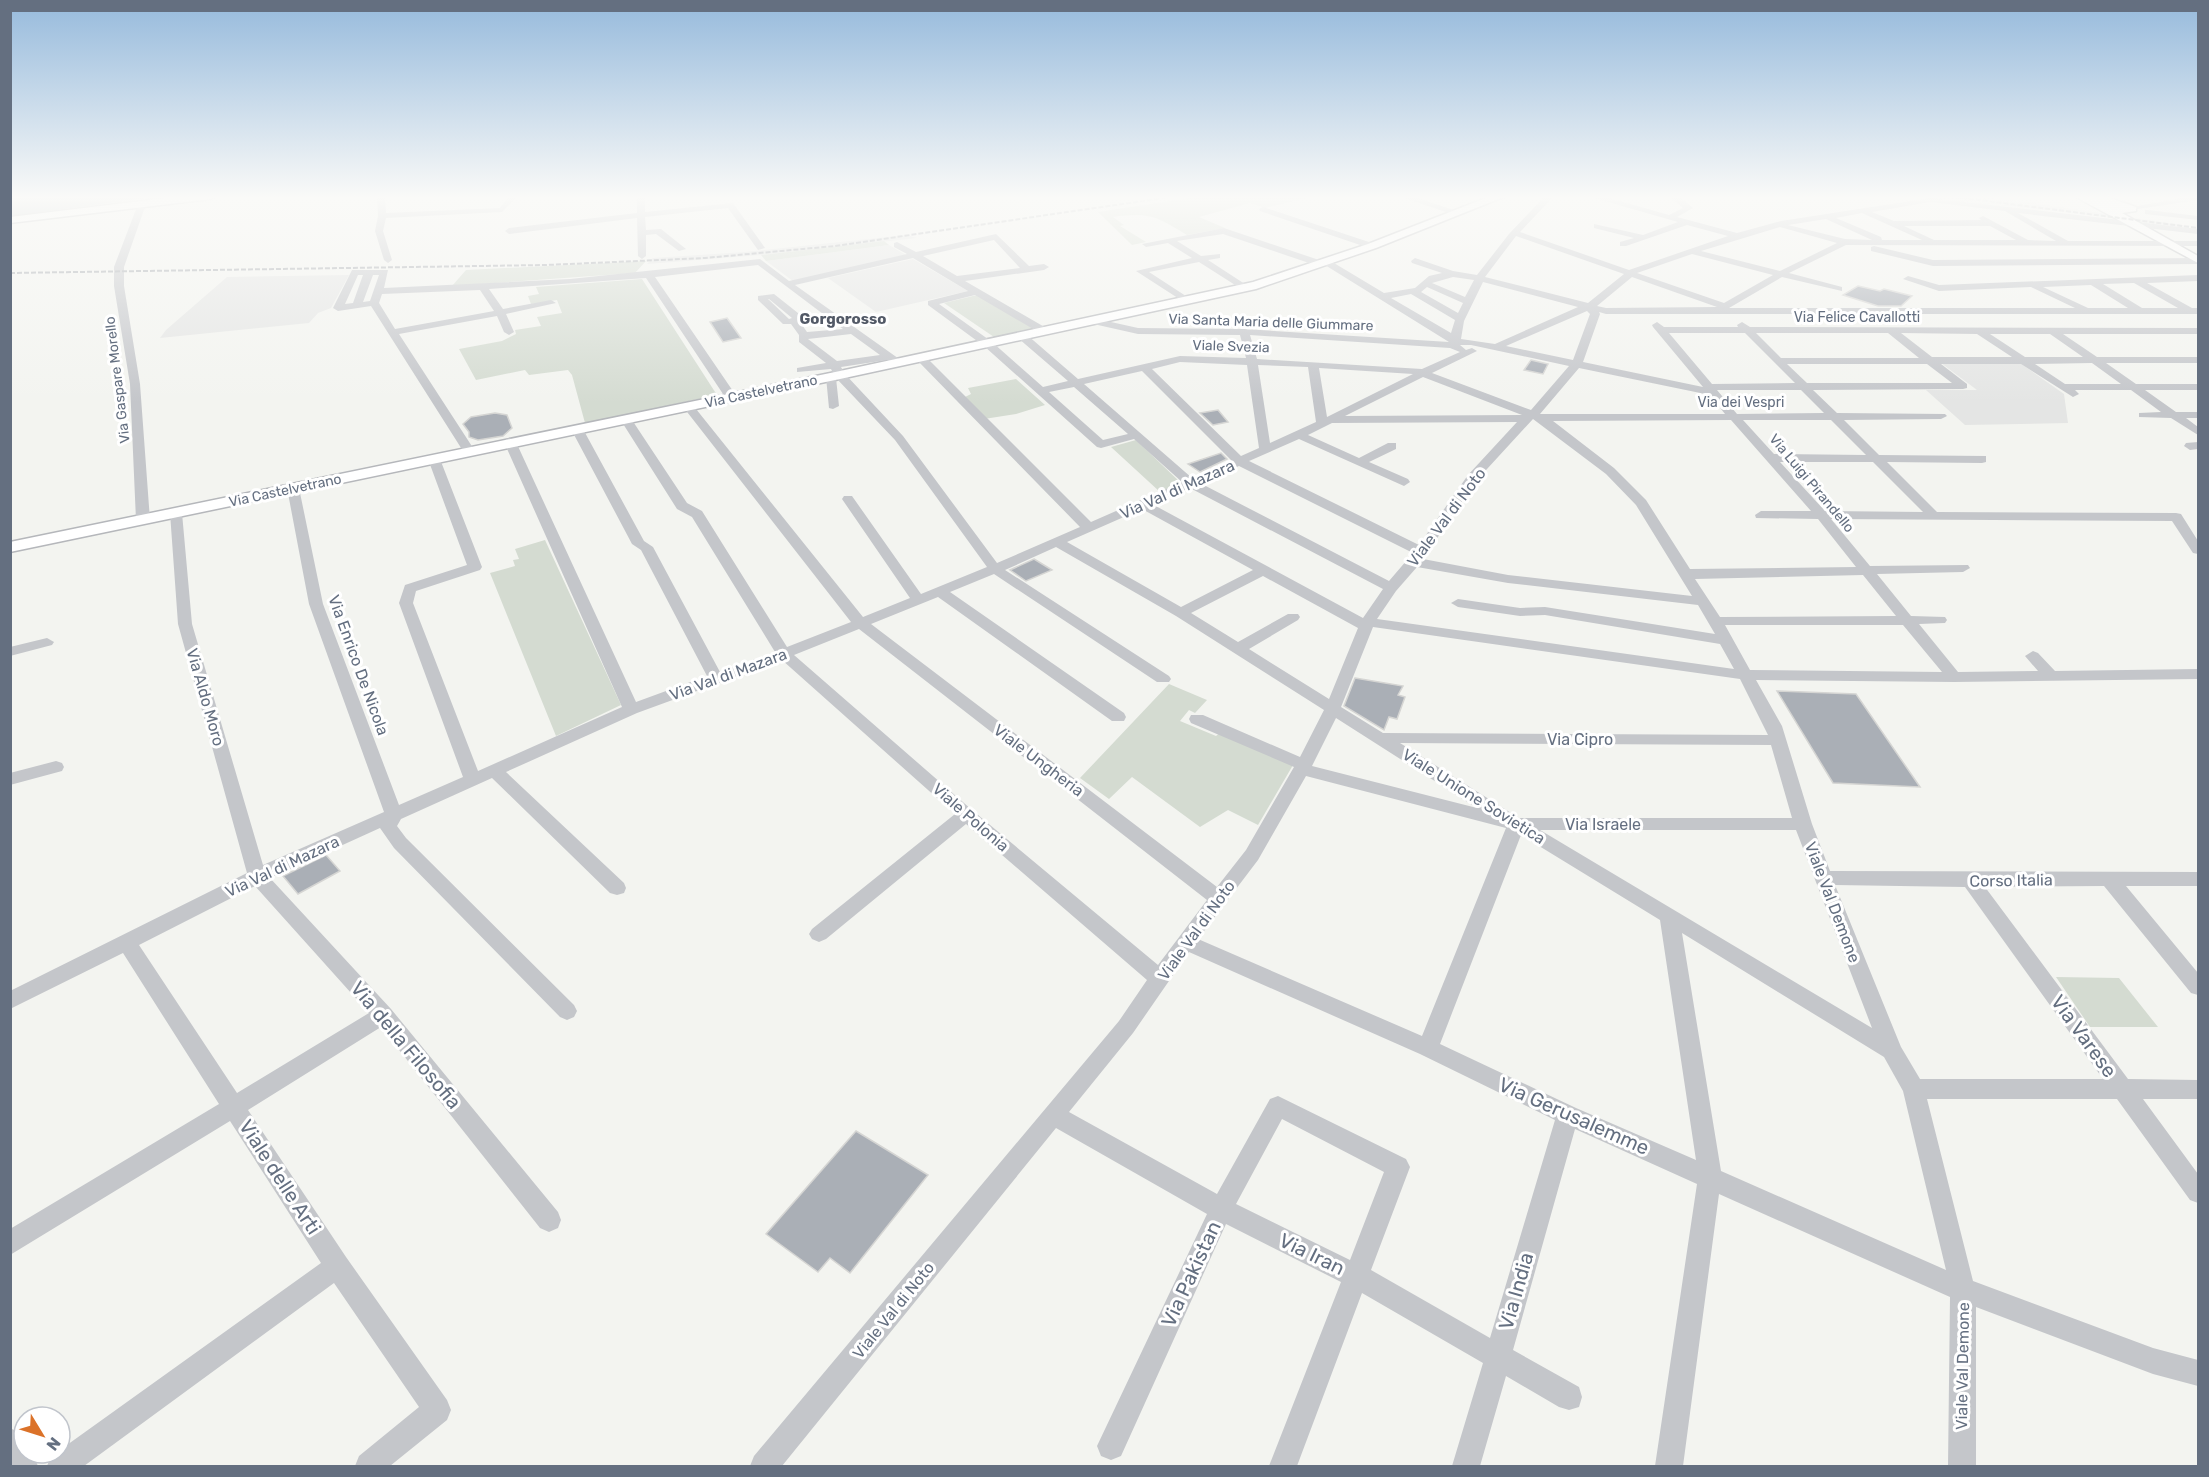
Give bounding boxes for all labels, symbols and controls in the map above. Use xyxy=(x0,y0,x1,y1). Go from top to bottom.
street label: Via Felice Cavallotti xyxy=(1794,309,1920,326)
district label: Gorgorosso xyxy=(799,310,887,328)
street label: Via Santa Maria delle Giummare xyxy=(1168,310,1374,335)
street label: Via Gaspare Morello xyxy=(101,316,134,444)
street label: Viale Svezia xyxy=(1192,337,1270,356)
street label: Via Castelvetrano xyxy=(703,371,819,412)
street label: Via dei Vespri xyxy=(1698,394,1784,411)
street label: Via Luigi Pirandello xyxy=(1766,431,1858,536)
street label: Via Val di Mazara xyxy=(1117,456,1237,523)
street label: Viale Val di Noto xyxy=(1403,464,1490,570)
street label: Via Castelvetrano xyxy=(227,470,343,511)
street label: Via Enrico De Nicola xyxy=(324,592,393,738)
street label: Via Val di Mazara xyxy=(667,644,789,705)
street label: Via Aldo Moro xyxy=(182,646,229,748)
street label: Viale Ungheria xyxy=(990,720,1087,800)
street label: Via Cipro xyxy=(1547,730,1613,749)
street label: Viale Unione Sovietica xyxy=(1399,745,1549,848)
street label: Viale Polonia xyxy=(929,779,1013,856)
street label: Via Israele xyxy=(1565,815,1641,834)
street label: Via Val di Mazara xyxy=(222,832,342,901)
street label: Viale Val Demone xyxy=(1801,839,1864,965)
street label: Corso Italia xyxy=(1969,870,2053,891)
street label: Viale Val di Noto xyxy=(1154,877,1239,984)
street label: Via della Filosofia xyxy=(346,976,466,1114)
street label: Via Varese xyxy=(2046,990,2122,1082)
street label: Via Gerusalemme xyxy=(1495,1072,1653,1160)
street label: Viale delle Arti xyxy=(234,1115,326,1239)
street label: Via Pakistan xyxy=(1156,1217,1226,1331)
street label: Via Iran xyxy=(1275,1228,1349,1280)
street label: Via India xyxy=(1494,1250,1538,1332)
street label: Viale Val di Noto xyxy=(849,1258,938,1362)
street label: Viale Val Demone xyxy=(1952,1302,1973,1430)
north arrow xyxy=(12,1405,72,1465)
text: N xyxy=(42,1434,64,1454)

